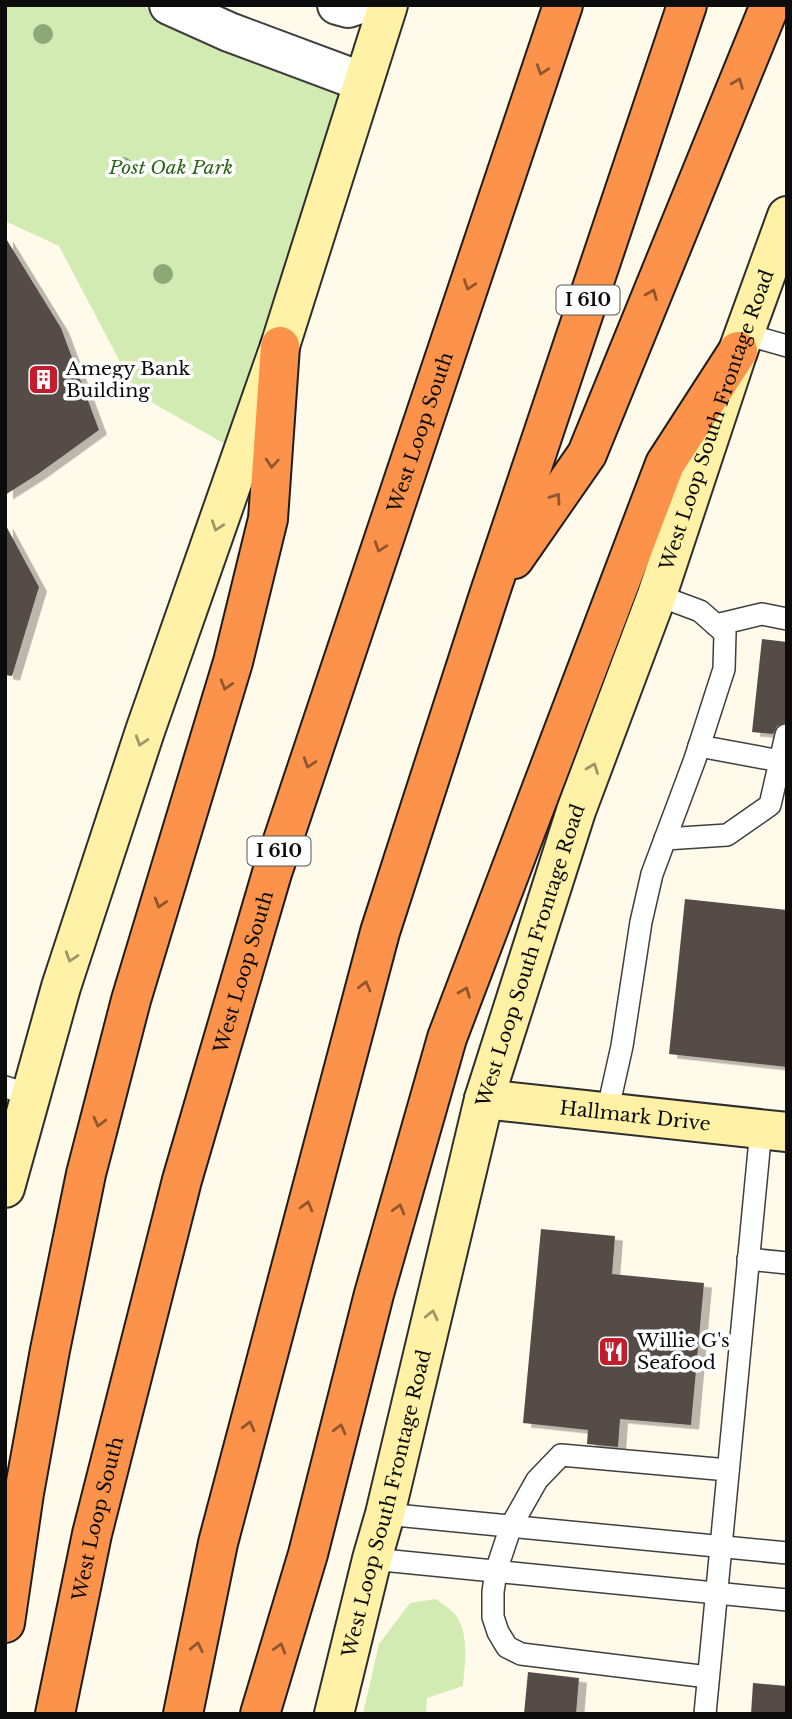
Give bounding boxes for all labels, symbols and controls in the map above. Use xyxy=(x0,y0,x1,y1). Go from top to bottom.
one-way arrow xyxy=(535,64,550,76)
one-way arrow xyxy=(730,78,744,90)
park label: Post Oak Park xyxy=(108,156,233,179)
street label: West Loop South Frontage Road xyxy=(654,266,778,574)
one-way arrow xyxy=(463,279,477,291)
road number: I 610 xyxy=(556,286,620,314)
one-way arrow xyxy=(644,288,658,300)
street label: West Loop South xyxy=(382,349,457,516)
place label: Amegy Bank Building xyxy=(65,357,191,402)
building icon: Amegy Bank Building xyxy=(26,362,60,396)
one-way arrow xyxy=(265,458,280,469)
one-way arrow xyxy=(548,493,561,506)
one-way arrow xyxy=(211,520,225,532)
one-way arrow xyxy=(374,541,388,553)
one-way arrow xyxy=(219,679,234,691)
one-way arrow xyxy=(135,735,150,747)
one-way arrow xyxy=(302,757,317,769)
one-way arrow xyxy=(584,762,598,774)
street label: West Loop South Frontage Road xyxy=(471,801,589,1110)
road number: I 610 xyxy=(247,836,310,866)
street label: West Loop South xyxy=(208,888,278,1057)
one-way arrow xyxy=(154,896,168,909)
one-way arrow xyxy=(64,951,79,963)
one-way arrow xyxy=(357,980,372,992)
one-way arrow xyxy=(457,986,471,998)
street label: Hallmark Drive xyxy=(558,1096,712,1135)
one-way arrow xyxy=(93,1116,107,1128)
one-way arrow xyxy=(299,1200,314,1212)
one-way arrow xyxy=(390,1203,405,1215)
one-way arrow xyxy=(424,1309,438,1321)
place label: Willie G's Seafood xyxy=(636,1329,730,1374)
restaurant icon: Willie G's Seafood xyxy=(597,1334,631,1368)
street label: West Loop South Frontage Road xyxy=(337,1347,435,1660)
one-way arrow xyxy=(241,1420,255,1432)
one-way arrow xyxy=(332,1423,346,1435)
street label: West Loop South xyxy=(67,1434,128,1604)
one-way arrow xyxy=(188,1641,203,1653)
one-way arrow xyxy=(271,1643,286,1655)

